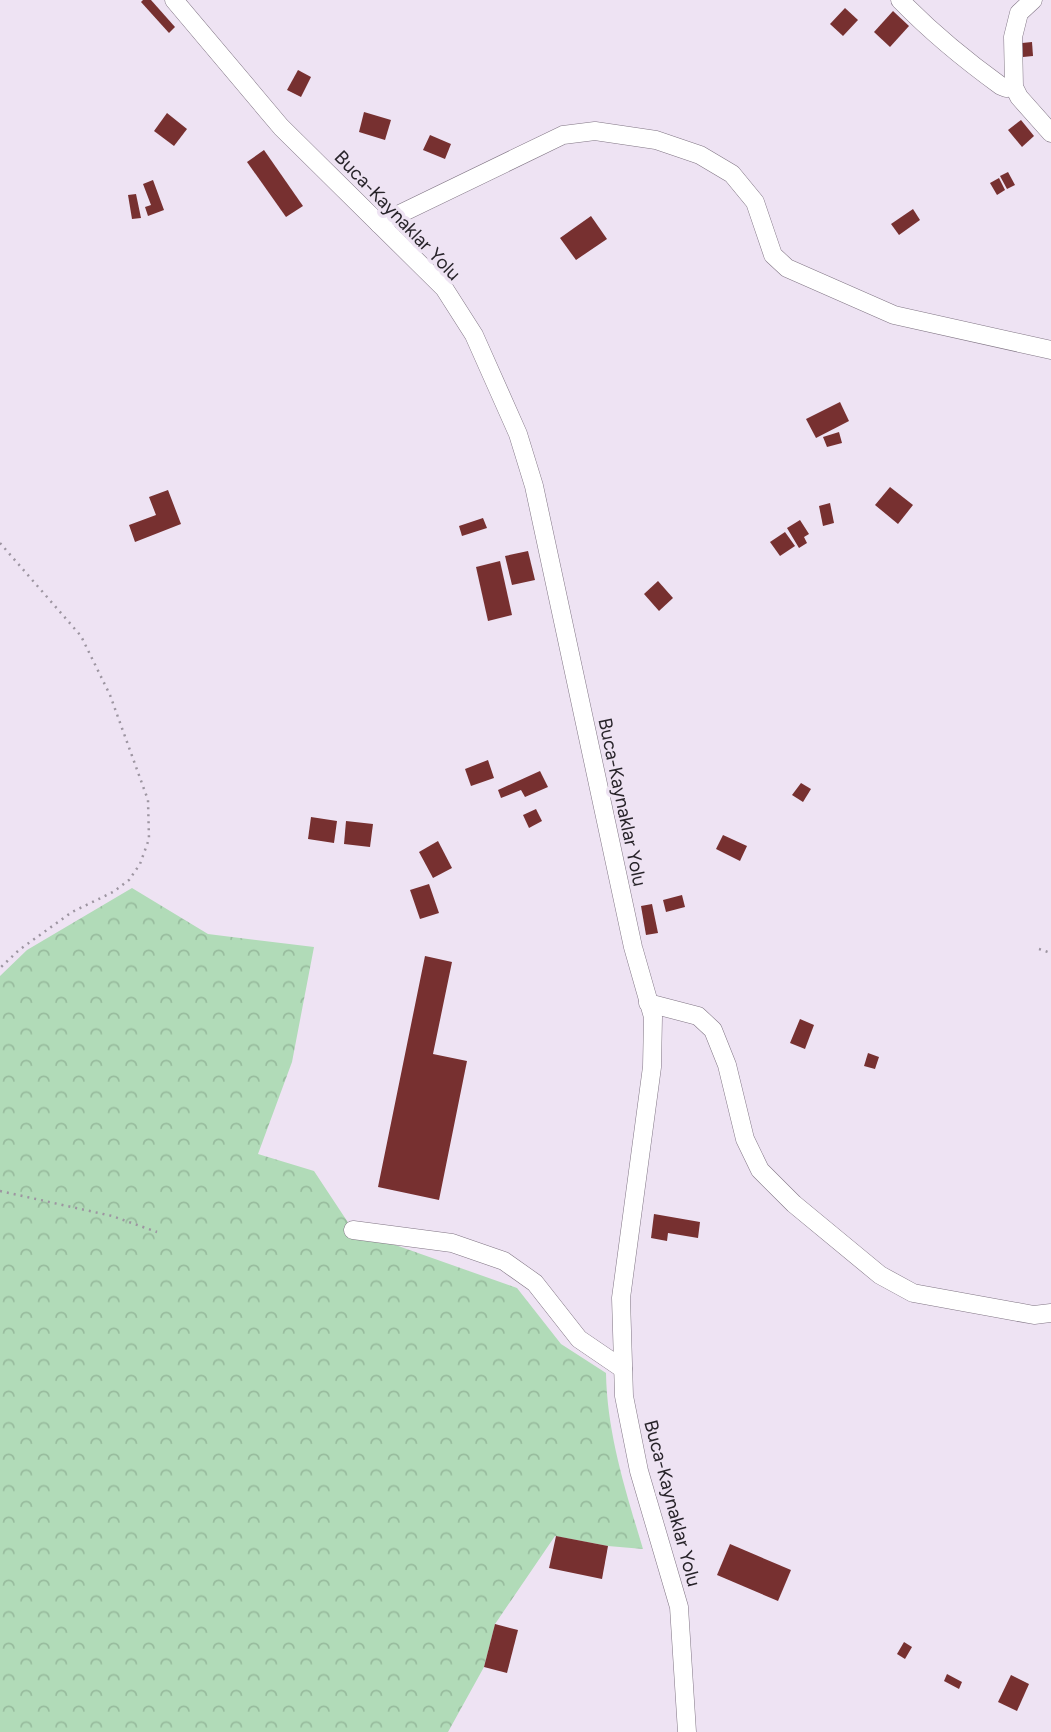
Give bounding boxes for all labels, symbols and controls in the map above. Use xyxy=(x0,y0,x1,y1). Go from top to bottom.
street label: Buca-Kaynaklar Yolu xyxy=(330,146,466,285)
street label: Buca-Kaynaklar Yolu xyxy=(593,716,652,888)
street label: Buca-Kaynaklar Yolu xyxy=(639,1417,706,1589)

